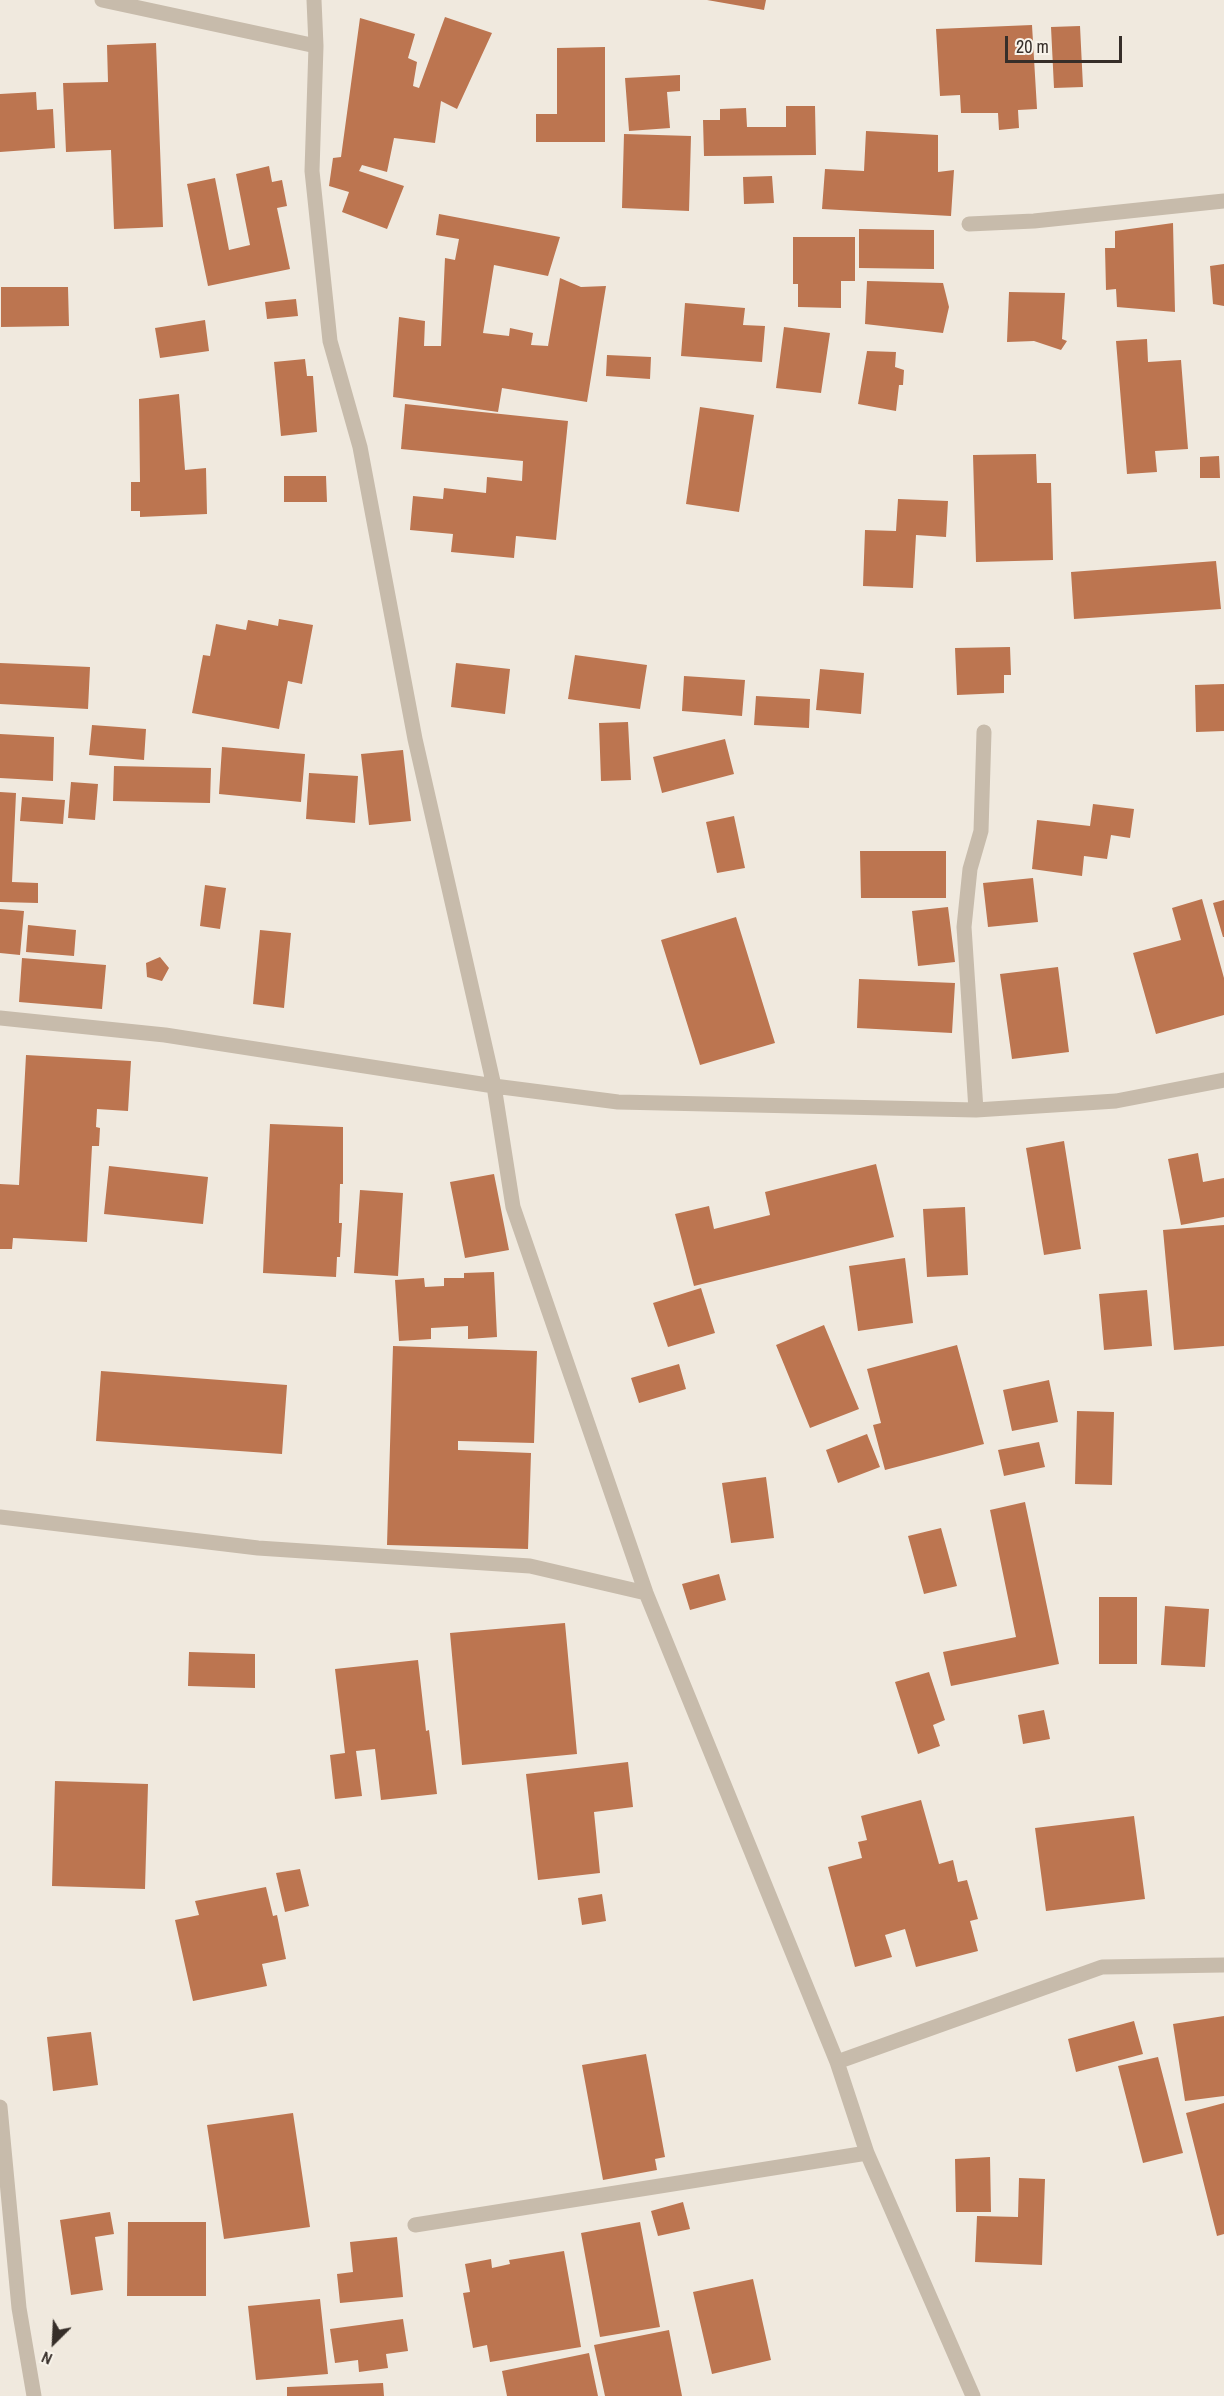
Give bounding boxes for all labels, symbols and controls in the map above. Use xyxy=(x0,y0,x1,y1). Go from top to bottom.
scale bar xyxy=(1008,24,1125,62)
text: 20 m xyxy=(1016,34,1049,59)
north arrow xyxy=(24,2312,84,2372)
text: N xyxy=(38,2346,55,2370)

